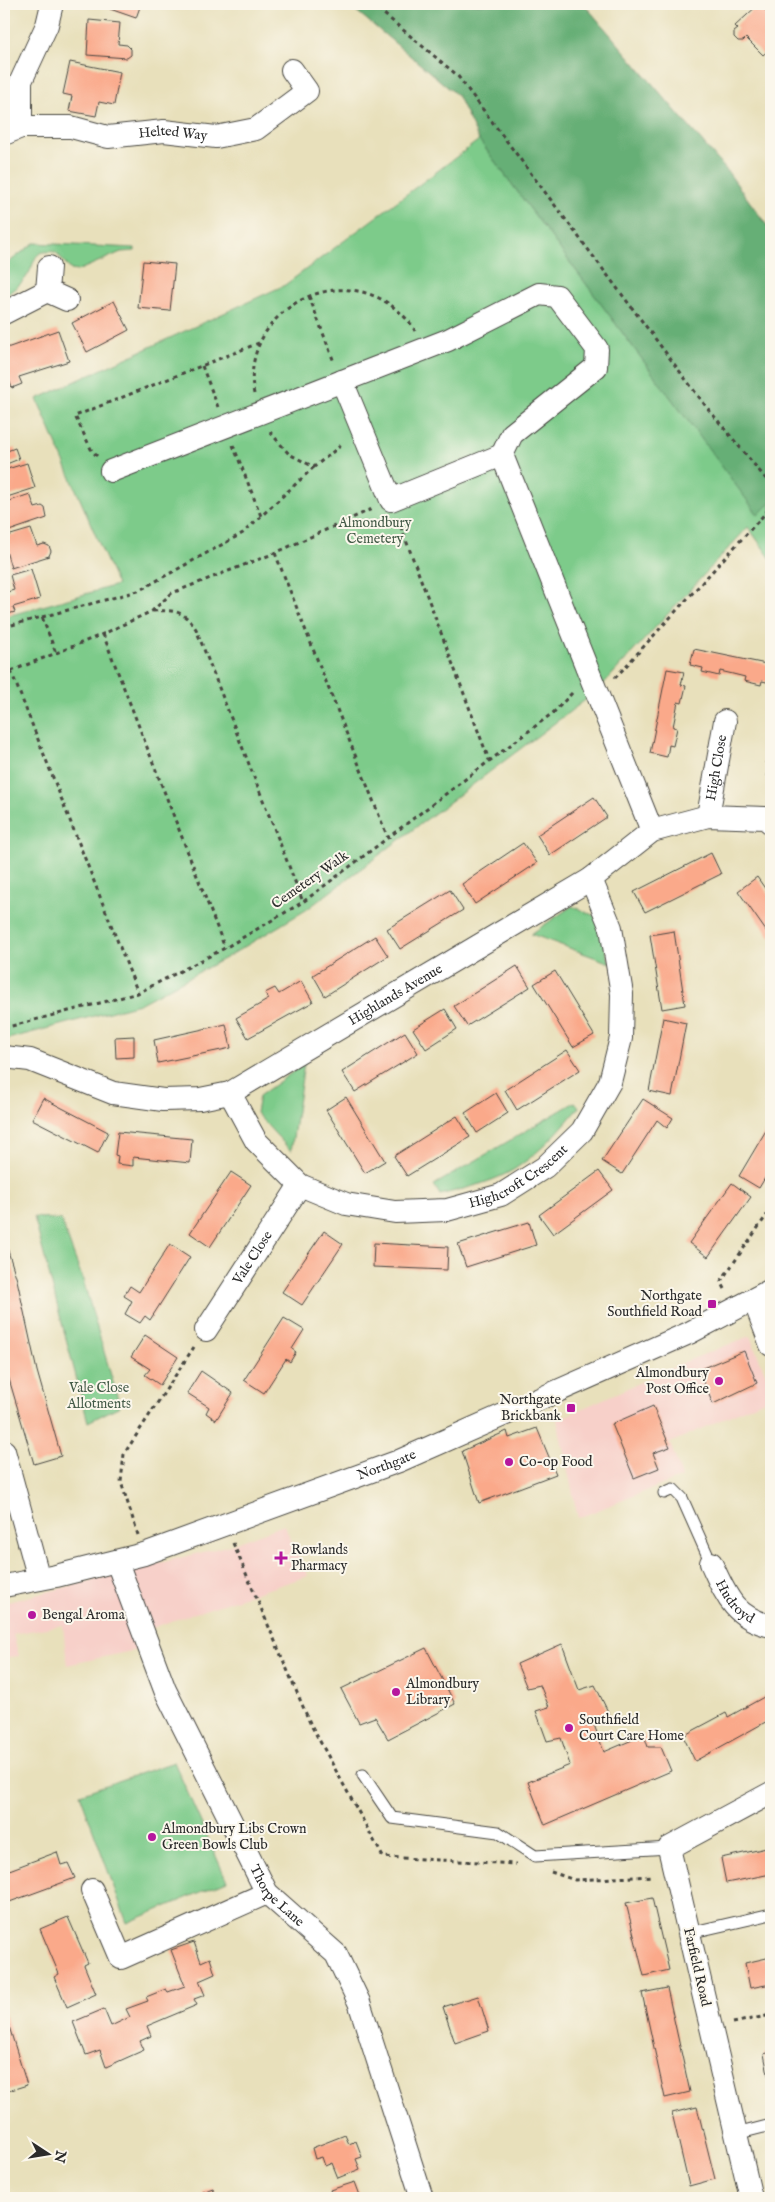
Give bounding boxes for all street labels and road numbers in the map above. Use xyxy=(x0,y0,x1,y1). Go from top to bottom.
street label: Helted Way xyxy=(138,122,208,145)
street label: High Close xyxy=(702,733,731,802)
street label: Cemetery Walk xyxy=(268,847,352,913)
street label: Highlands Avenue xyxy=(345,960,446,1030)
street label: Highcroft Crescent xyxy=(467,1141,572,1213)
street label: Vale Close xyxy=(228,1227,277,1289)
street label: Northgate xyxy=(355,1445,419,1484)
street label: Hudroyd xyxy=(711,1577,758,1628)
street label: Thorpe Lane xyxy=(245,1862,308,1931)
street label: Farfield Road xyxy=(679,1926,715,2009)

